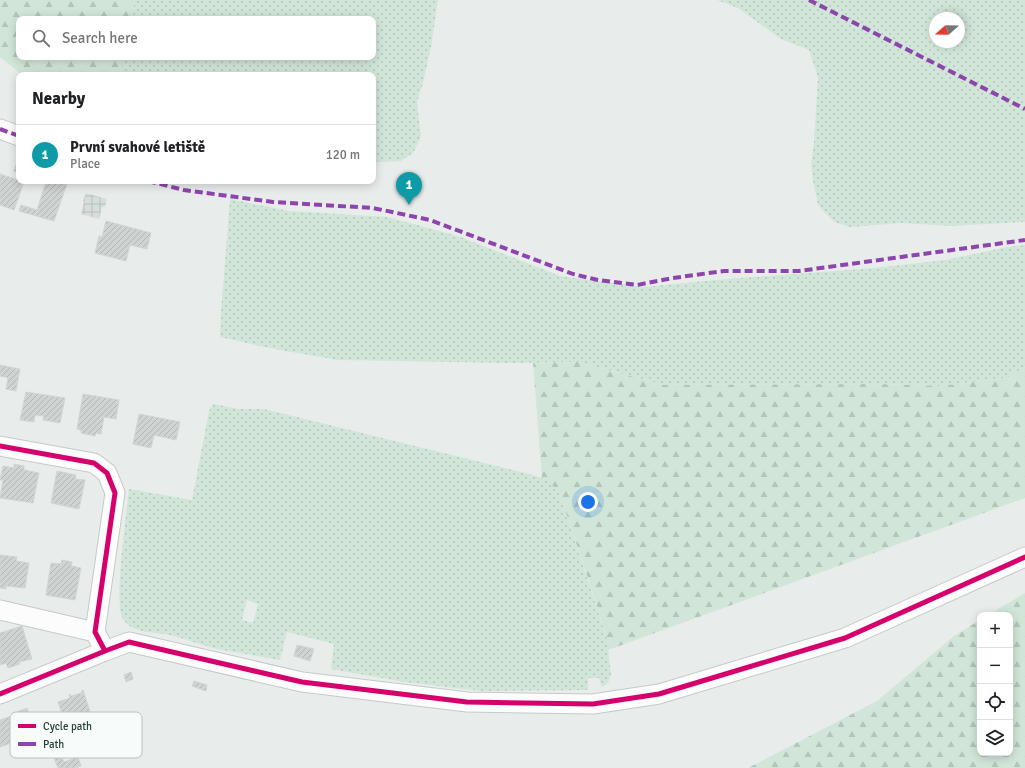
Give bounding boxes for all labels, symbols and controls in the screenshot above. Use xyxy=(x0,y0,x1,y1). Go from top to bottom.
north arrow xyxy=(929,12,965,48)
search box xyxy=(16,16,376,60)
icon: search xyxy=(30,27,52,49)
text: Search here xyxy=(62,29,138,47)
text: Nearby xyxy=(32,88,85,109)
text: První svahové letiště xyxy=(70,138,205,156)
text: 1 xyxy=(41,147,49,163)
text: 120 m xyxy=(326,147,360,163)
text: Place xyxy=(70,156,100,172)
pin: 1 xyxy=(396,172,422,205)
your location xyxy=(578,492,598,512)
map controls xyxy=(977,612,1013,756)
button: + xyxy=(977,612,1013,648)
button: − xyxy=(977,648,1013,684)
button: locate xyxy=(977,684,1013,720)
legend xyxy=(10,712,142,758)
text: Cycle path xyxy=(43,720,92,733)
button: layers xyxy=(977,720,1013,756)
text: Path xyxy=(43,738,64,751)

